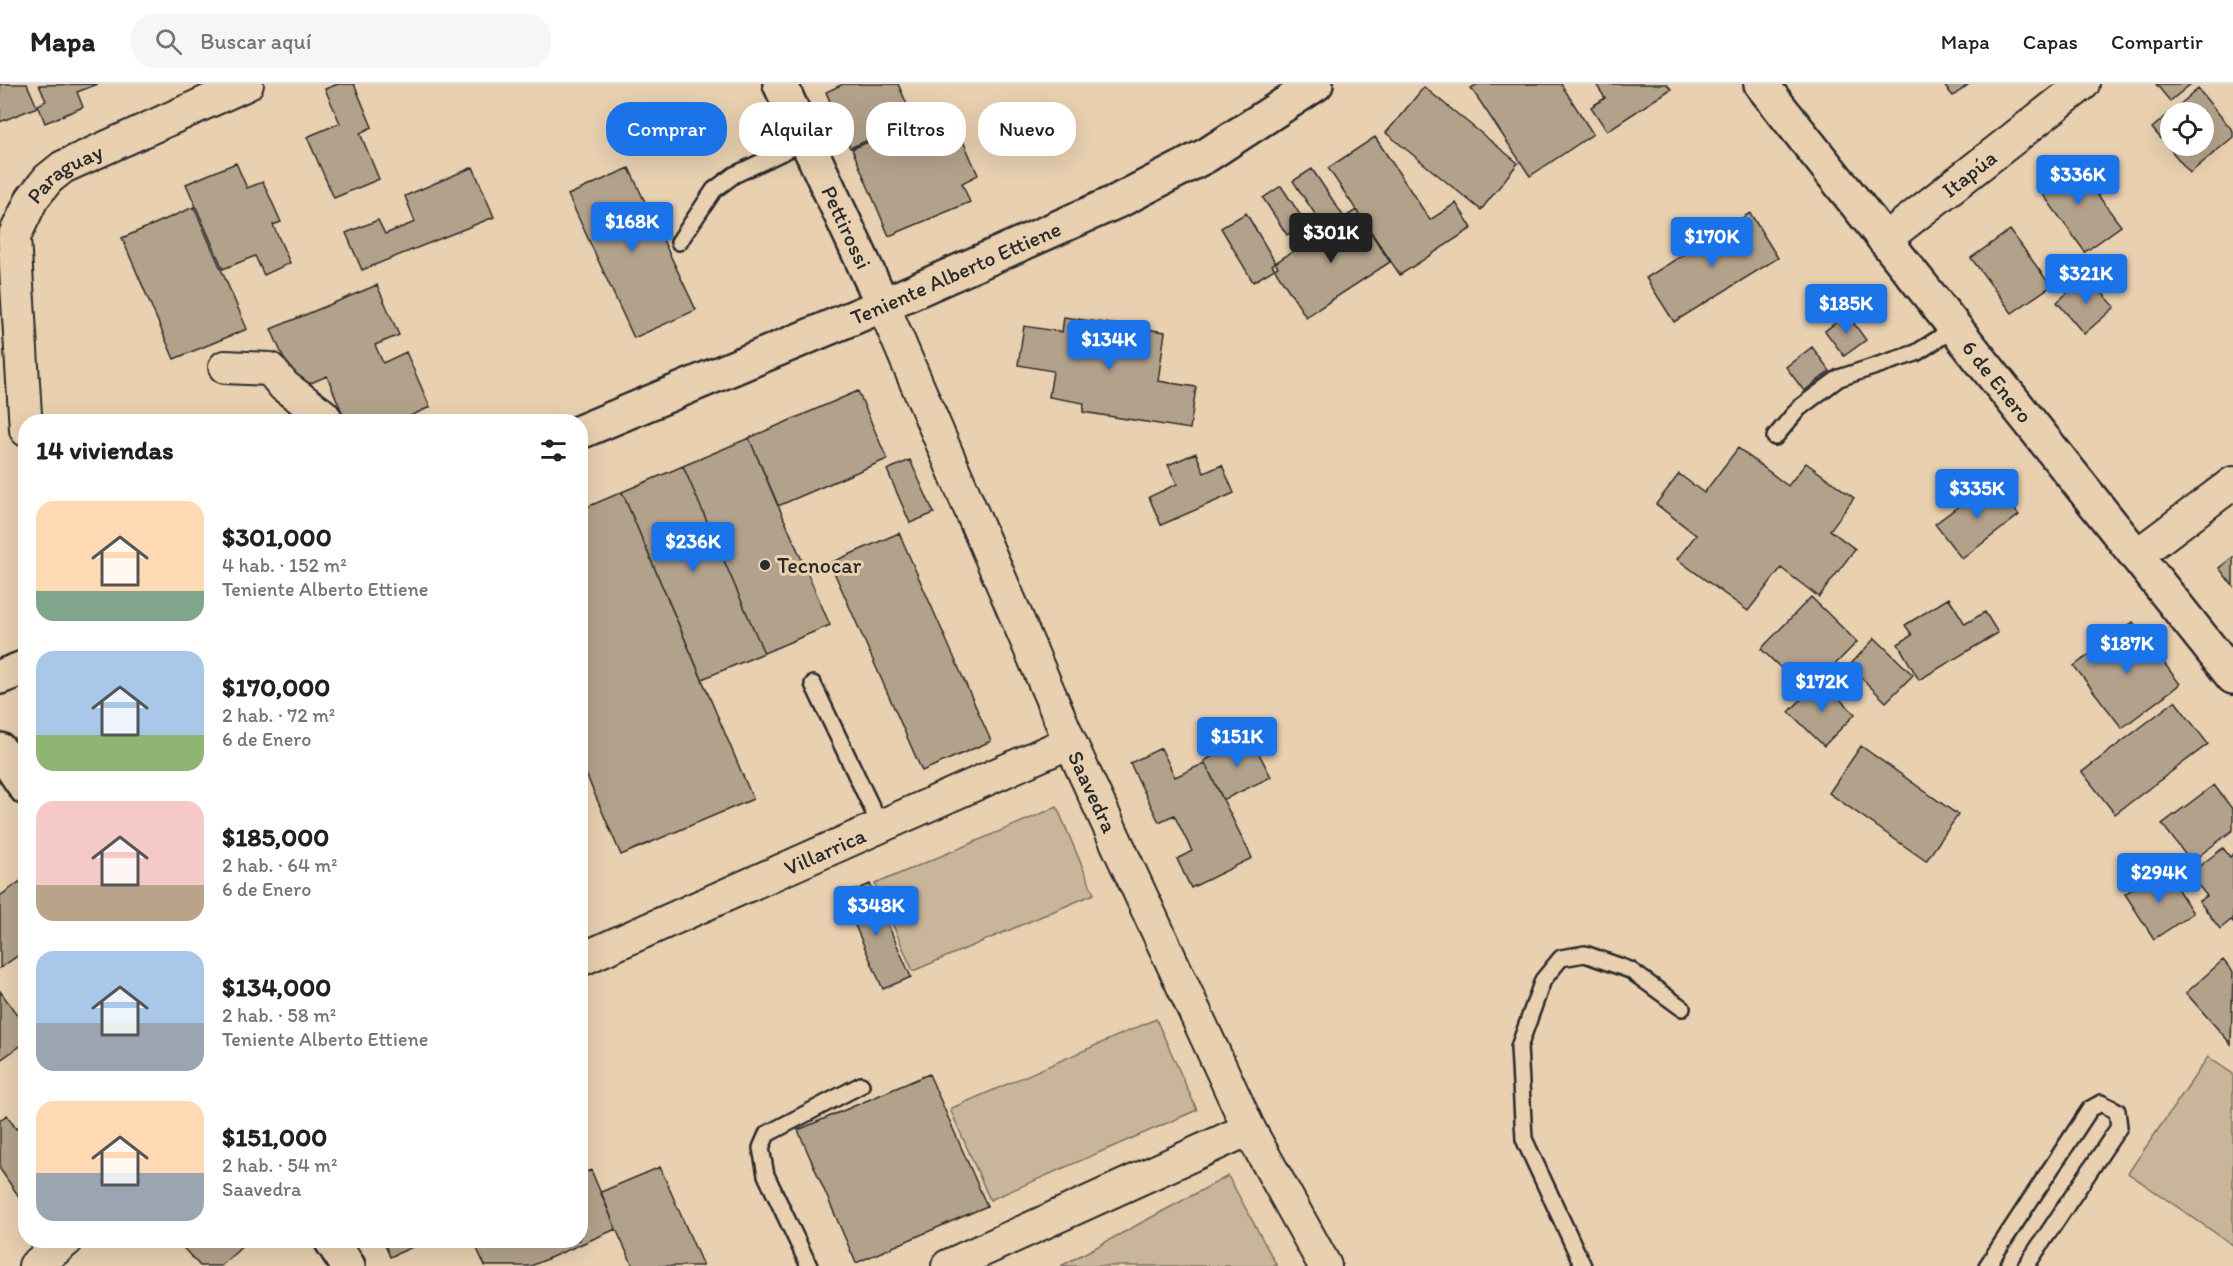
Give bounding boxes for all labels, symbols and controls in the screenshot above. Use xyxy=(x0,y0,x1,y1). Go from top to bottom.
search box xyxy=(131,14,551,68)
text: Mapa xyxy=(30,24,95,58)
icon: search xyxy=(152,25,185,58)
text: Buscar aquí xyxy=(200,28,311,55)
text: Mapa xyxy=(1941,29,1990,54)
text: Capas xyxy=(2023,29,2078,54)
text: Compartir xyxy=(2111,29,2203,54)
chip: Comprar xyxy=(606,102,727,156)
chip: Alquilar xyxy=(739,102,854,156)
chip: Filtros xyxy=(866,102,966,156)
chip: Nuevo xyxy=(978,102,1076,156)
map controls xyxy=(2160,102,2214,156)
button: locate xyxy=(2160,102,2214,156)
street label: Paraguay xyxy=(21,137,107,209)
street label: Itapúa xyxy=(1936,144,2002,203)
pin: $336K xyxy=(2036,155,2120,206)
text: $336K xyxy=(2050,162,2106,186)
street label: Pettirossi xyxy=(816,181,878,273)
pin: $168K xyxy=(590,202,674,253)
text: $168K xyxy=(605,209,659,233)
pin: $301K xyxy=(1289,213,1373,264)
street label: Teniente Alberto Ettiene xyxy=(846,214,1065,331)
pin: $170K xyxy=(1670,217,1754,268)
text: $301K xyxy=(1303,220,1359,244)
text: $170K xyxy=(1685,224,1739,248)
pin: $321K xyxy=(2044,254,2128,305)
text: $321K xyxy=(2059,261,2113,285)
pin: $185K xyxy=(1804,284,1888,335)
text: $185K xyxy=(1819,291,1873,315)
pin: $134K xyxy=(1067,320,1151,371)
text: $134K xyxy=(1081,327,1137,351)
street label: 6 de Enero xyxy=(1956,334,2039,428)
text: 14 viviendas xyxy=(36,434,174,466)
icon: filters xyxy=(537,434,570,467)
pin: $335K xyxy=(1935,469,2019,520)
text: $335K xyxy=(1949,476,2005,500)
text: $301,000 xyxy=(222,521,332,553)
pin: $236K xyxy=(651,522,735,573)
icon: home xyxy=(84,525,156,597)
text: $236K xyxy=(666,529,720,553)
place label: Tecnocar xyxy=(777,552,862,579)
text: 4 hab. · 152 m² xyxy=(222,553,347,577)
marker: Tecnocar xyxy=(758,558,772,572)
text: Teniente Alberto Ettiene xyxy=(222,577,428,601)
pin: $187K xyxy=(2085,624,2169,675)
text: $187K xyxy=(2100,631,2154,655)
pin: $172K xyxy=(1780,662,1864,713)
text: $172K xyxy=(1796,669,1848,693)
text: $170,000 xyxy=(222,671,330,703)
icon: home xyxy=(84,675,156,747)
text: 2 hab. · 72 m² xyxy=(222,703,335,727)
pin: $151K xyxy=(1195,717,1279,768)
text: $151K xyxy=(1211,724,1263,748)
text: 6 de Enero xyxy=(222,727,311,751)
street label: Saavedra xyxy=(1062,746,1124,837)
text: $185,000 xyxy=(222,821,329,853)
street label: Villarrica xyxy=(780,821,870,881)
icon: home xyxy=(84,825,156,897)
text: 2 hab. · 64 m² xyxy=(222,853,337,877)
pin: $294K xyxy=(2117,853,2201,904)
text: $294K xyxy=(2131,860,2187,884)
text: 6 de Enero xyxy=(222,877,311,901)
pin: $348K xyxy=(834,886,918,937)
text: $348K xyxy=(848,893,904,917)
text: $134,000 xyxy=(222,971,331,1003)
icon: home xyxy=(84,975,156,1047)
text: 2 hab. · 58 m² xyxy=(222,1003,336,1027)
text: Teniente Alberto Ettiene xyxy=(222,1027,428,1051)
text: $151,000 xyxy=(222,1121,327,1153)
icon: home xyxy=(84,1125,156,1197)
text: 2 hab. · 54 m² xyxy=(222,1153,337,1177)
text: Saavedra xyxy=(222,1177,301,1201)

